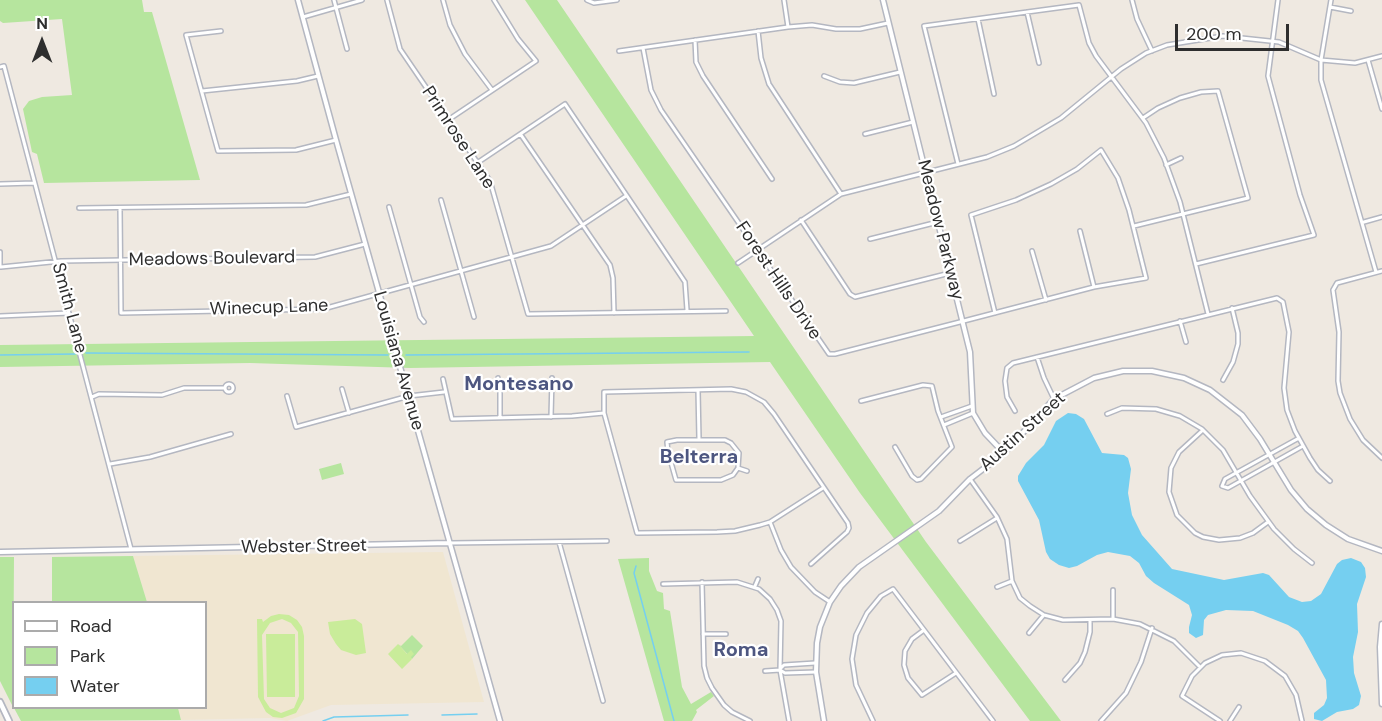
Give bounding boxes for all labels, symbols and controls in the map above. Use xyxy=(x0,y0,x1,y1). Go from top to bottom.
north arrow xyxy=(12,12,72,72)
scale bar xyxy=(1178,12,1292,50)
text: N xyxy=(36,13,48,34)
text: 200 m xyxy=(1186,22,1242,46)
street label: Primrose Lane xyxy=(417,82,499,194)
street label: Meadow Parkway xyxy=(912,158,968,302)
street label: Forest Hills Drive xyxy=(730,218,826,344)
street label: Meadows Boulevard xyxy=(129,247,295,271)
street label: Smith Lane xyxy=(47,260,91,356)
street label: Louisiana Avenue xyxy=(368,289,428,433)
street label: Winecup Lane xyxy=(209,295,329,321)
district label: Montesano xyxy=(464,373,574,397)
street label: Austin Street xyxy=(976,388,1070,476)
district label: Belterra xyxy=(660,446,738,470)
street label: Webster Street xyxy=(241,535,367,559)
legend xyxy=(12,601,207,709)
text: Road xyxy=(70,614,112,638)
district label: Roma xyxy=(714,639,768,663)
text: Park xyxy=(70,644,106,668)
text: Water xyxy=(70,674,120,698)

